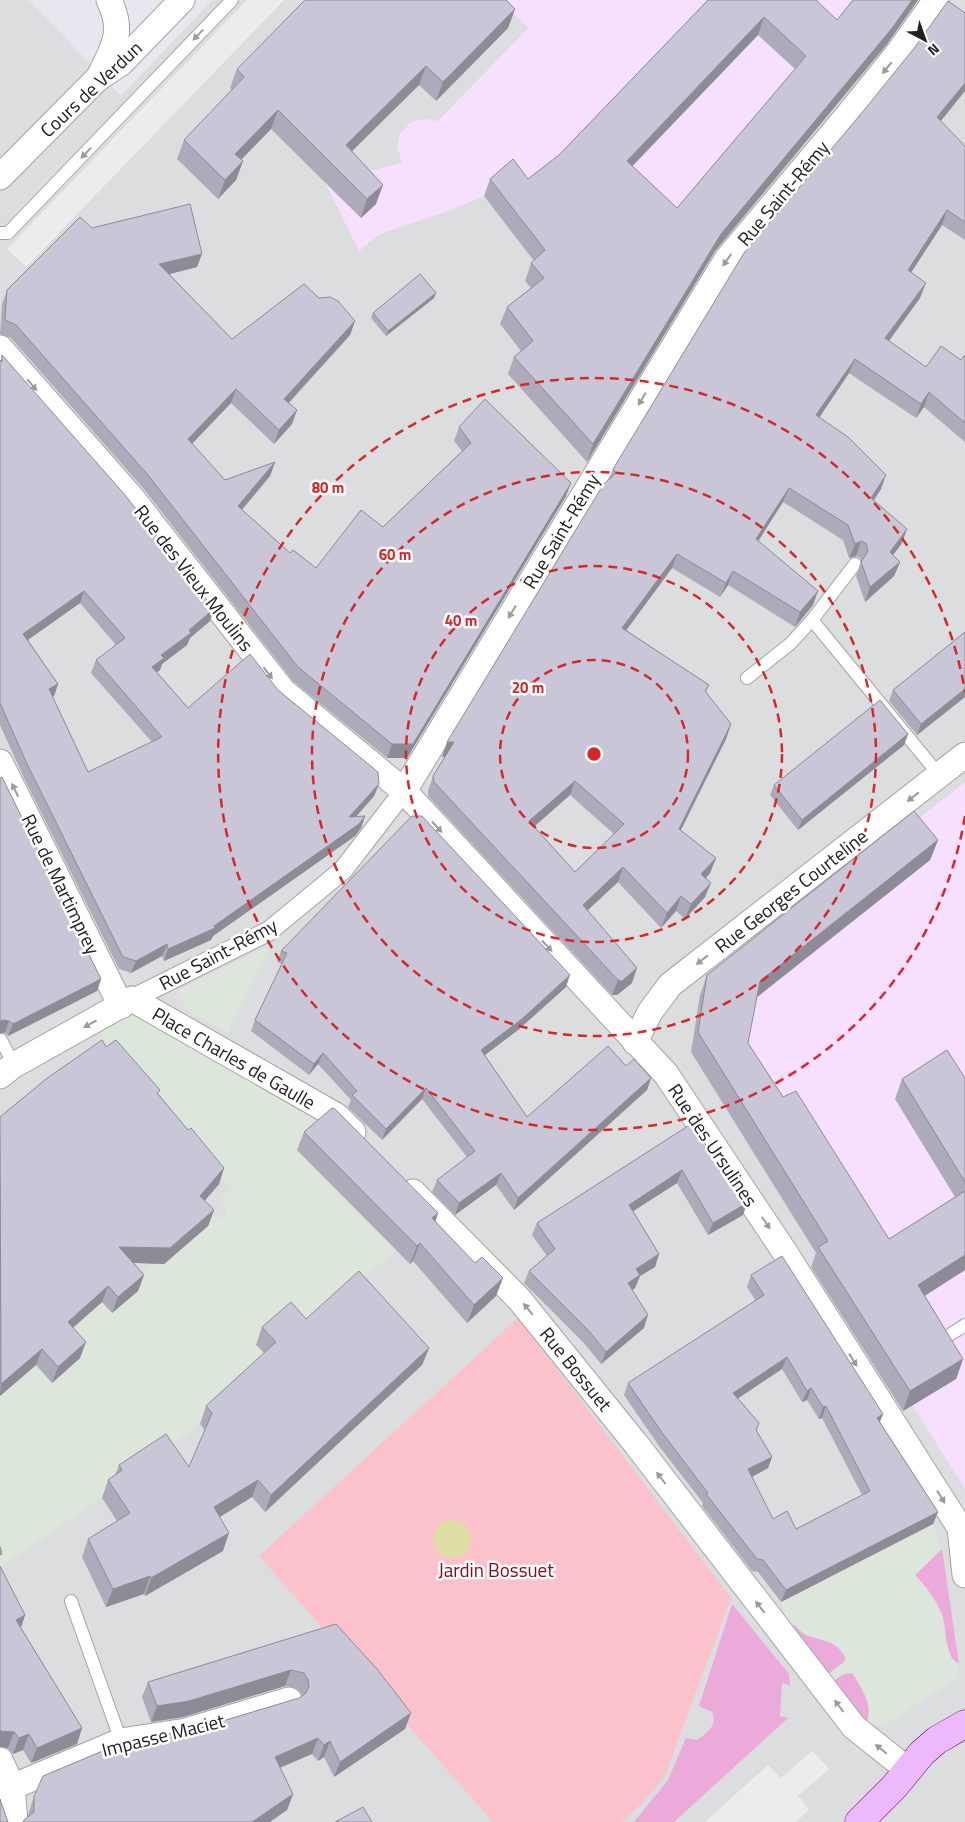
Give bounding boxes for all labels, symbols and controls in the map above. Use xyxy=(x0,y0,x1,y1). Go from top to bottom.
north arrow xyxy=(900,15,950,65)
one-way arrow xyxy=(192,29,204,41)
street label: Cours de Verdun xyxy=(33,34,148,144)
text: N xyxy=(923,39,944,61)
one-way arrow xyxy=(881,61,892,74)
street label: Rue Saint-Rémy xyxy=(730,133,836,252)
one-way arrow xyxy=(80,146,92,158)
one-way arrow xyxy=(722,253,732,267)
one-way arrow xyxy=(26,378,38,390)
one-way arrow xyxy=(638,392,647,405)
street label: Rue Saint-Rémy xyxy=(515,467,607,594)
text: 80 m xyxy=(312,476,344,499)
street label: Rue des Vieux Moulins xyxy=(128,498,261,657)
text: 60 m xyxy=(379,543,411,566)
one-way arrow xyxy=(508,606,517,619)
text: 40 m xyxy=(445,609,477,632)
one-way arrow xyxy=(263,666,274,679)
text: 20 m xyxy=(512,676,544,699)
centre of rings xyxy=(585,745,603,763)
one-way arrow xyxy=(10,782,19,797)
one-way arrow xyxy=(907,791,920,802)
street label: Rue de Martimprey xyxy=(15,809,108,959)
one-way arrow xyxy=(431,820,443,832)
street label: Rue Georges Courteline xyxy=(708,822,873,960)
street label: Rue Saint-Rémy xyxy=(153,910,282,997)
one-way arrow xyxy=(541,940,553,952)
one-way arrow xyxy=(696,955,709,966)
street label: Place Charles de Gaulle xyxy=(147,999,321,1116)
one-way arrow xyxy=(83,1020,97,1028)
street label: Rue des Ursulines xyxy=(661,1077,766,1212)
one-way arrow xyxy=(761,1216,770,1230)
one-way arrow xyxy=(522,1303,533,1316)
street label: Rue Bossuet xyxy=(533,1320,620,1417)
one-way arrow xyxy=(849,1353,858,1367)
one-way arrow xyxy=(656,1472,667,1485)
one-way arrow xyxy=(936,1490,945,1504)
park label: Jardin Bossuet xyxy=(438,1555,554,1584)
one-way arrow xyxy=(755,1600,765,1614)
one-way arrow xyxy=(833,1700,844,1713)
street label: Impasse Maciet xyxy=(98,1705,228,1764)
one-way arrow xyxy=(875,1743,888,1754)

